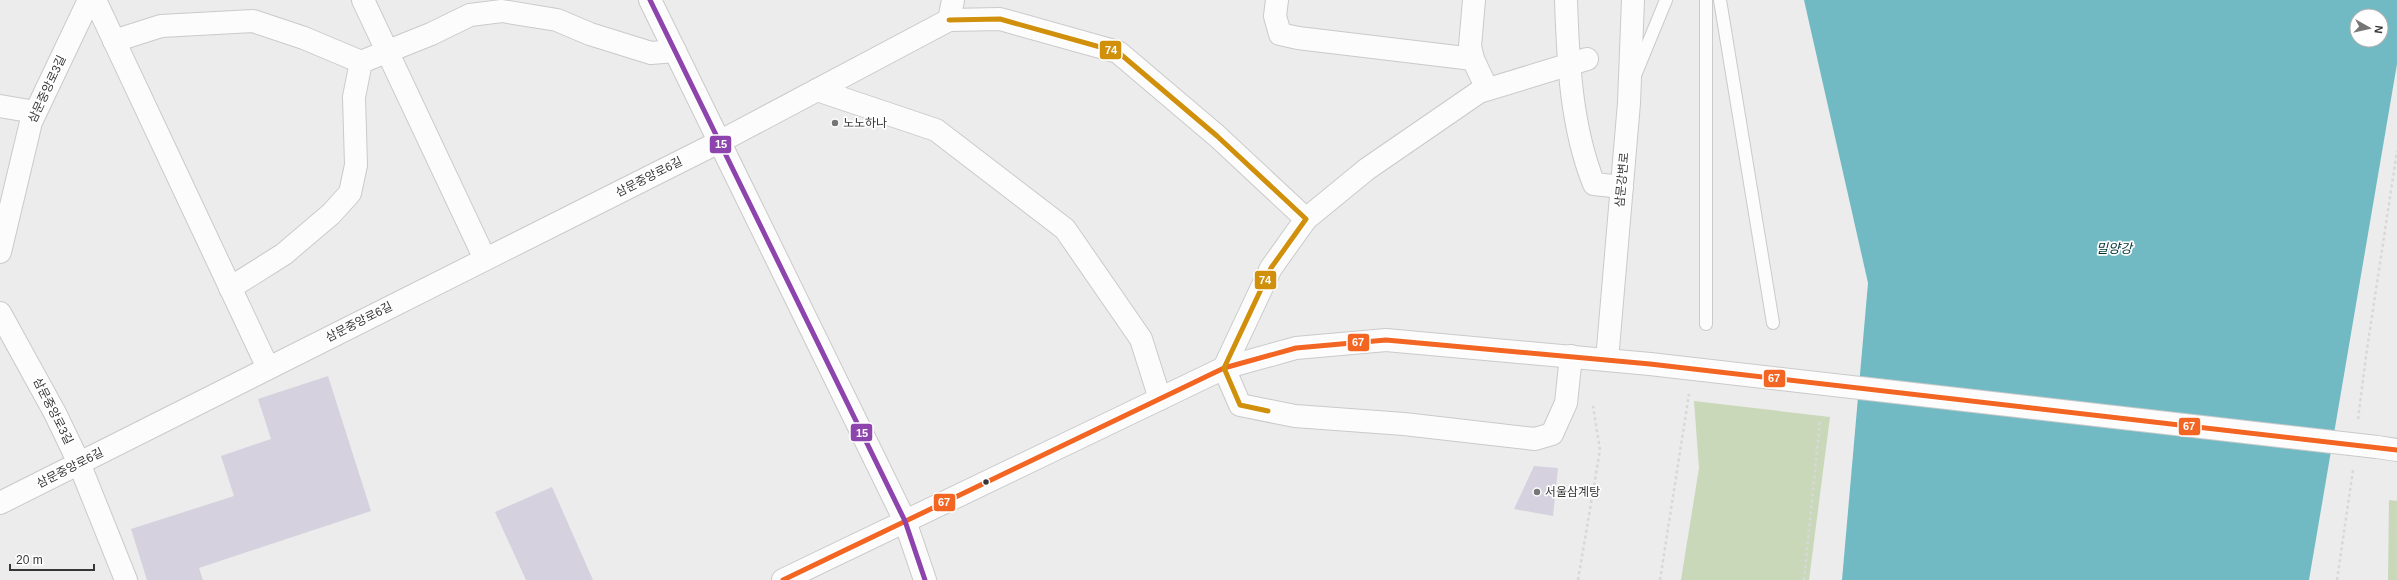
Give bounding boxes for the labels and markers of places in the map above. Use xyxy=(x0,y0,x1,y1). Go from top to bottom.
place label: 노노하나 xyxy=(843,116,887,130)
marker: 노노하나 xyxy=(830,118,840,128)
unlabelled marker xyxy=(981,477,991,487)
place label: 서울삼계탕 xyxy=(1545,485,1600,499)
marker: 서울삼계탕 xyxy=(1532,487,1542,497)

